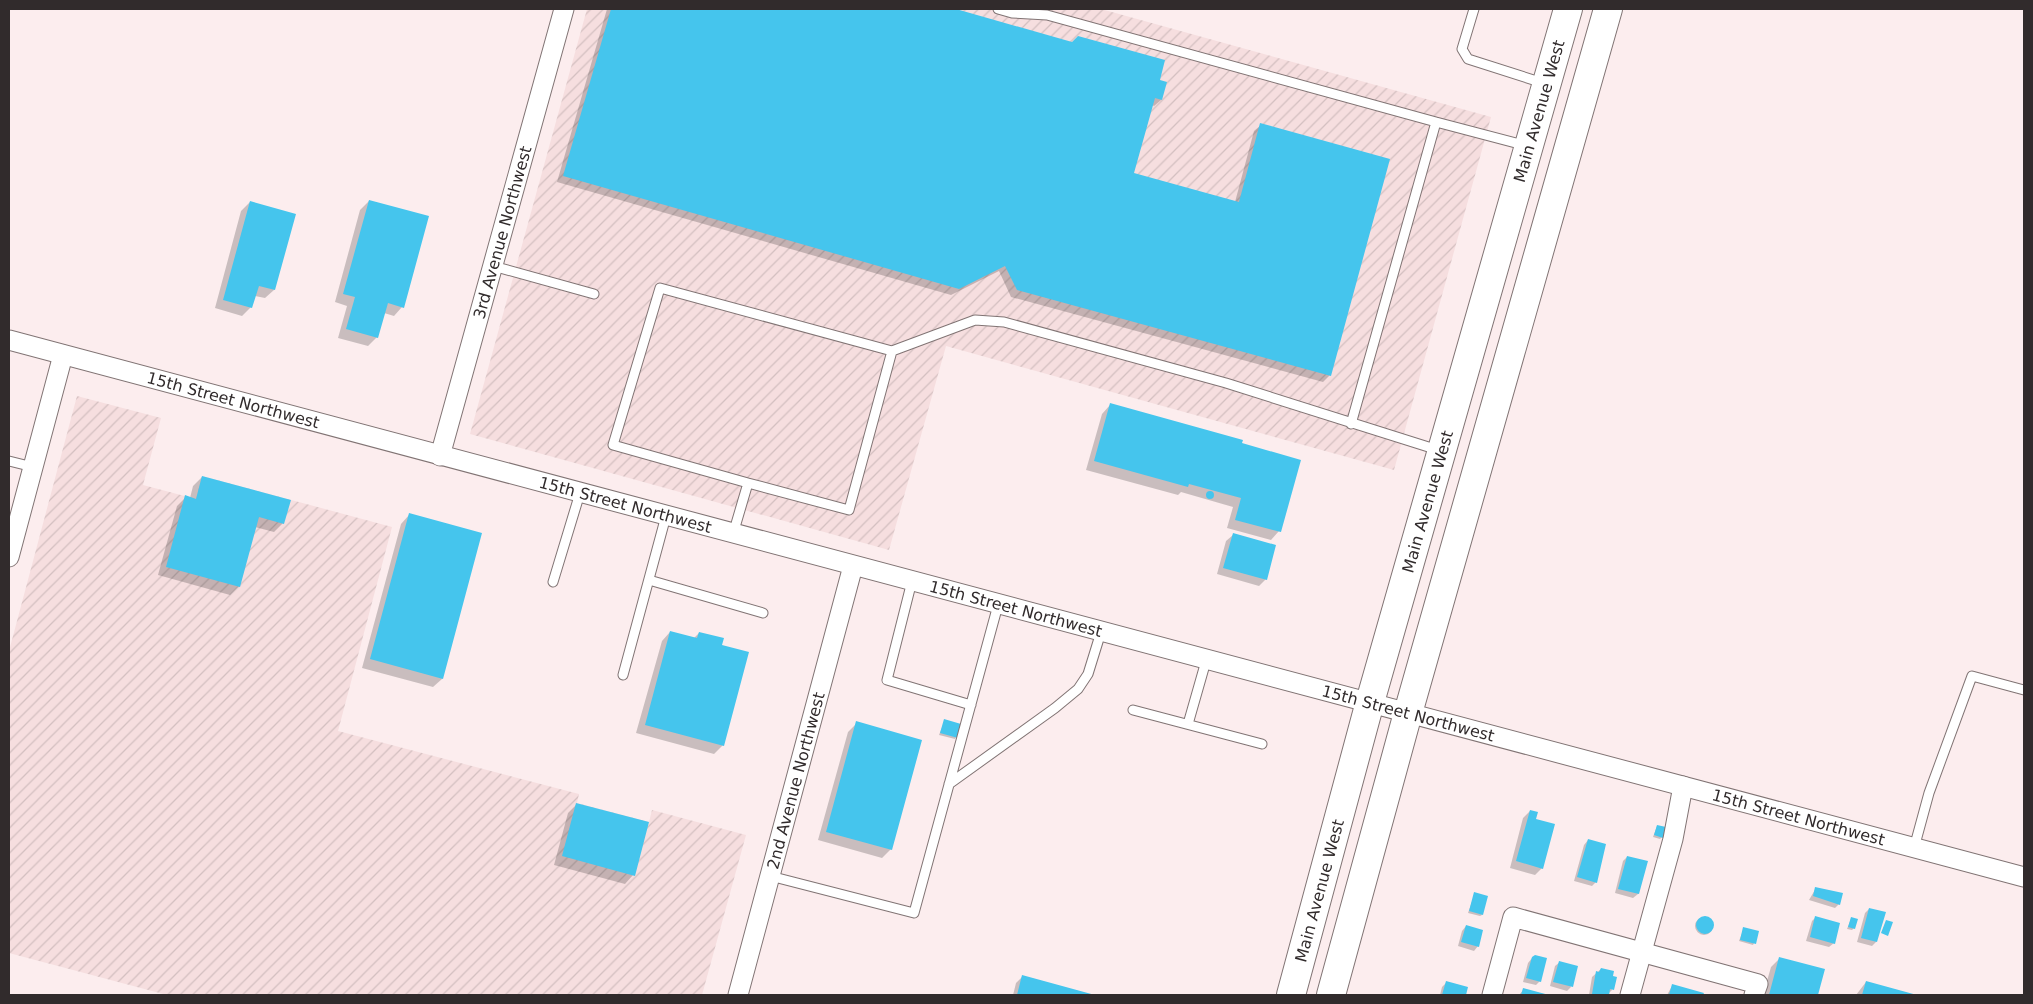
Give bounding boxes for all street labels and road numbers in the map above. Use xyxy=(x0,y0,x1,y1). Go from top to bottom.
street label: Main Avenue West xyxy=(1510,38,1569,185)
street label: 3rd Avenue Northwest xyxy=(469,144,536,321)
street label: 15th Street Northwest xyxy=(145,368,321,432)
street label: Main Avenue West xyxy=(1398,428,1457,575)
street label: 15th Street Northwest xyxy=(537,473,714,537)
street label: 15th Street Northwest xyxy=(927,577,1104,641)
street label: 15th Street Northwest xyxy=(1320,681,1496,745)
street label: 2nd Avenue Northwest xyxy=(763,690,829,871)
street label: 15th Street Northwest xyxy=(1710,785,1887,849)
street label: Main Avenue West xyxy=(1291,817,1348,964)

